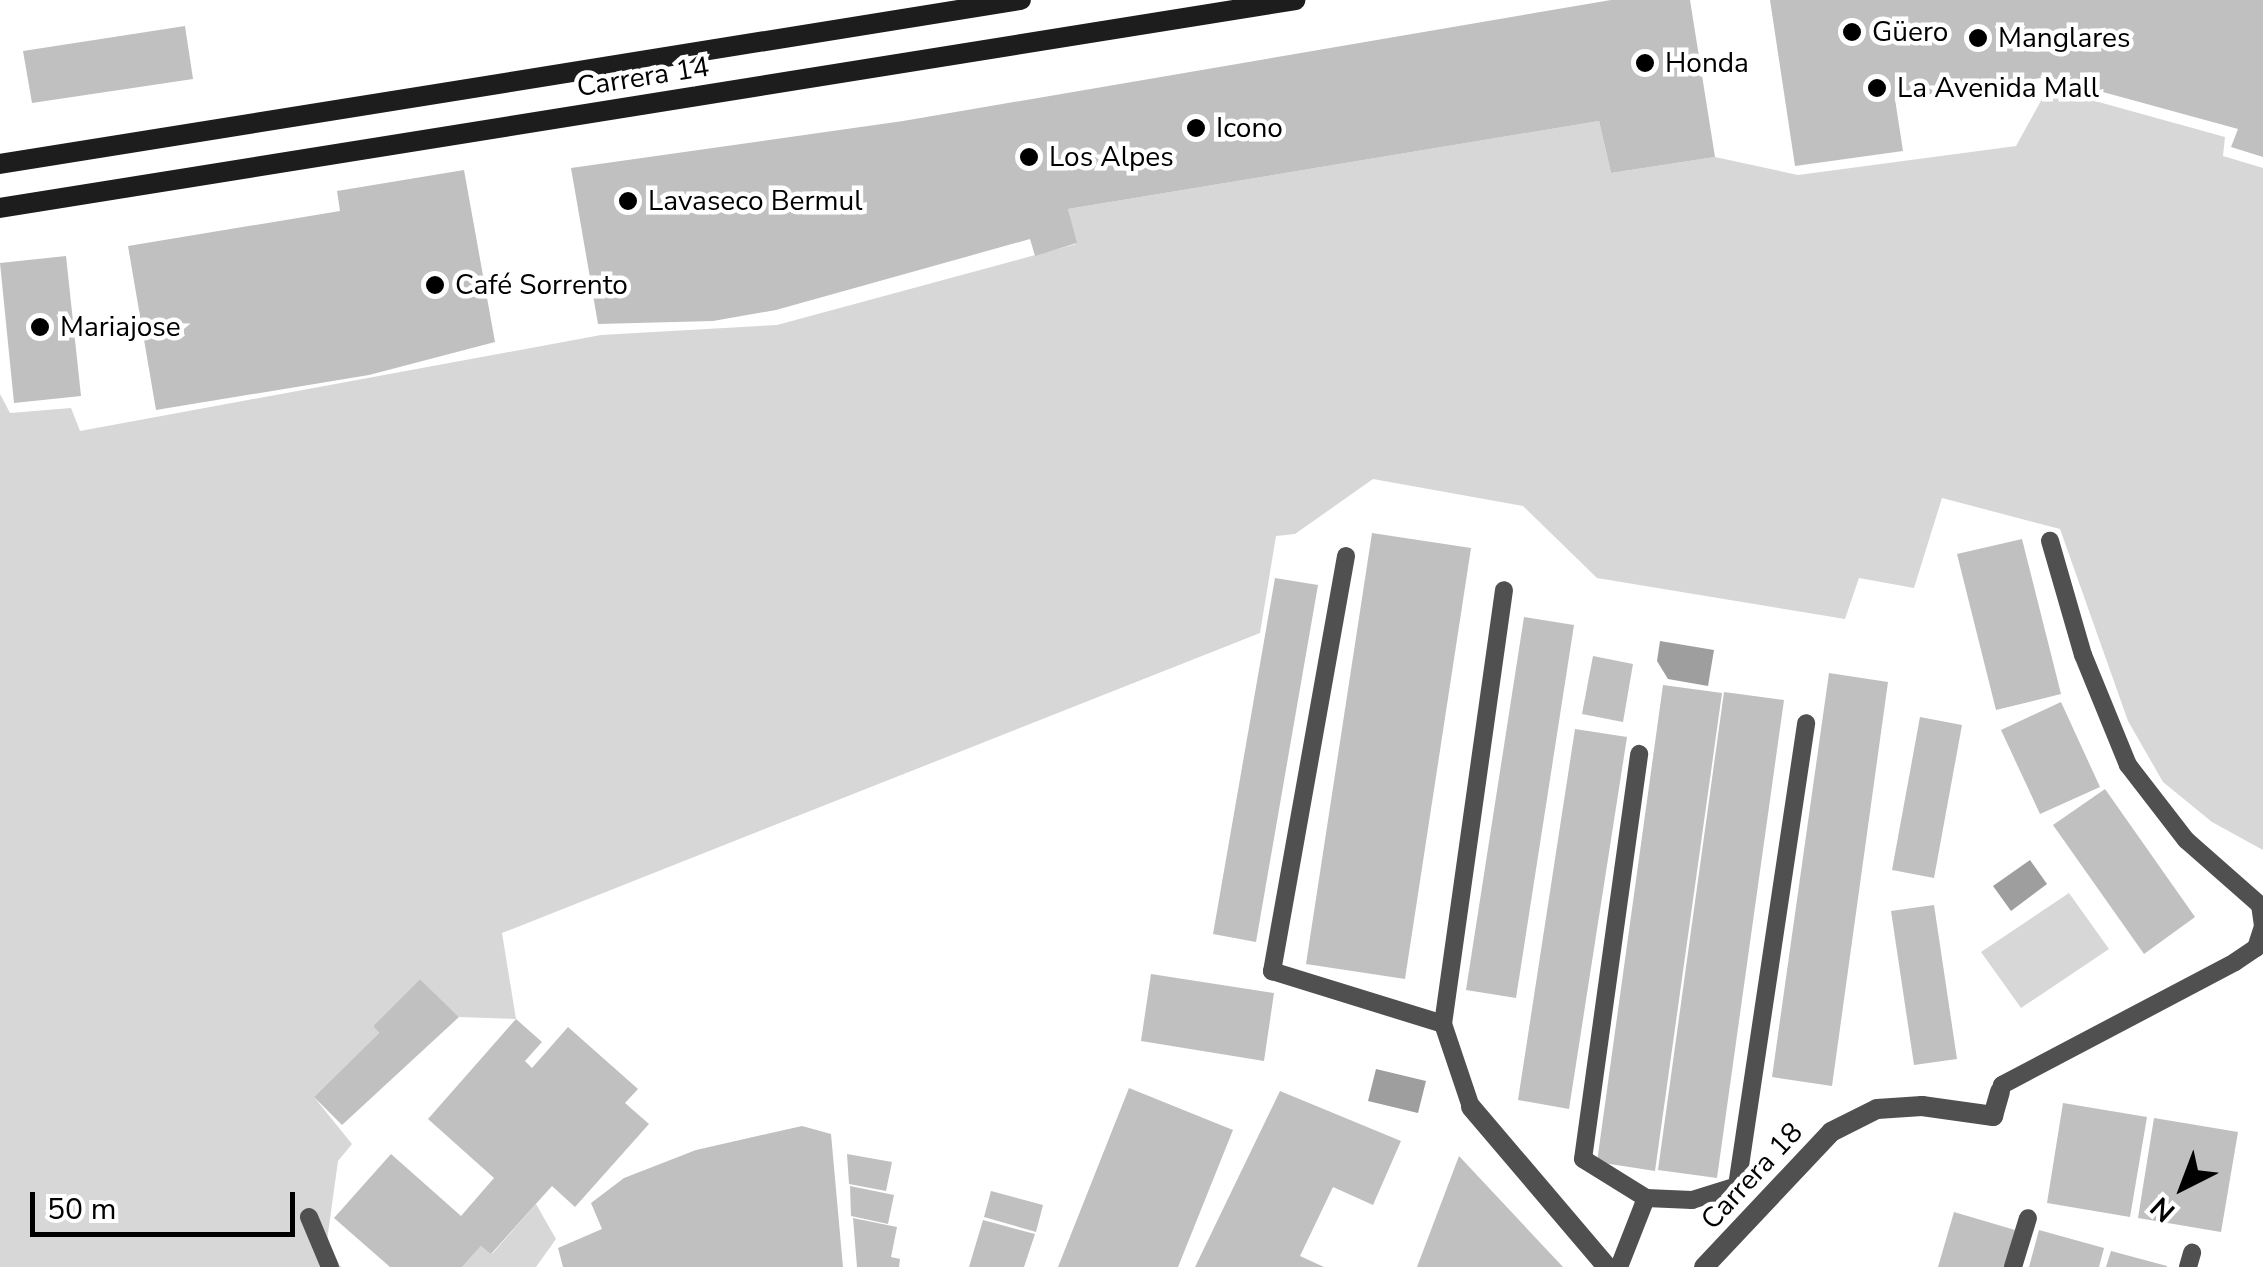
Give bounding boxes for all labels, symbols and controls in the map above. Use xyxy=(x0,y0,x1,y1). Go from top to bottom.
place label: Güero xyxy=(1872,15,1948,49)
marker: Güero xyxy=(1841,21,1863,43)
place label: Manglares xyxy=(1998,21,2130,55)
marker: Manglares xyxy=(1967,27,1989,49)
place label: Honda xyxy=(1665,46,1749,80)
street label: Carrera 14 xyxy=(574,50,712,104)
marker: Honda xyxy=(1634,52,1656,74)
place label: La Avenida Mall xyxy=(1897,71,2099,105)
marker: La Avenida Mall xyxy=(1866,77,1888,99)
place label: Icono xyxy=(1216,111,1283,145)
marker: Icono xyxy=(1185,117,1207,139)
place label: Los Alpes xyxy=(1049,140,1174,174)
marker: Los Alpes xyxy=(1018,146,1040,168)
place label: Lavaseco Bermul xyxy=(648,184,863,218)
marker: Lavaseco Bermul xyxy=(617,190,639,212)
place label: Café Sorrento xyxy=(455,268,628,302)
marker: Café Sorrento xyxy=(424,274,446,296)
place label: Mariajose xyxy=(60,310,181,344)
marker: Mariajose xyxy=(29,316,51,338)
street label: Carrera 18 xyxy=(1694,1116,1810,1236)
north arrow xyxy=(2133,1137,2233,1237)
scale bar xyxy=(35,1172,300,1234)
text: N xyxy=(2142,1188,2183,1230)
text: 50 m xyxy=(47,1189,116,1230)

